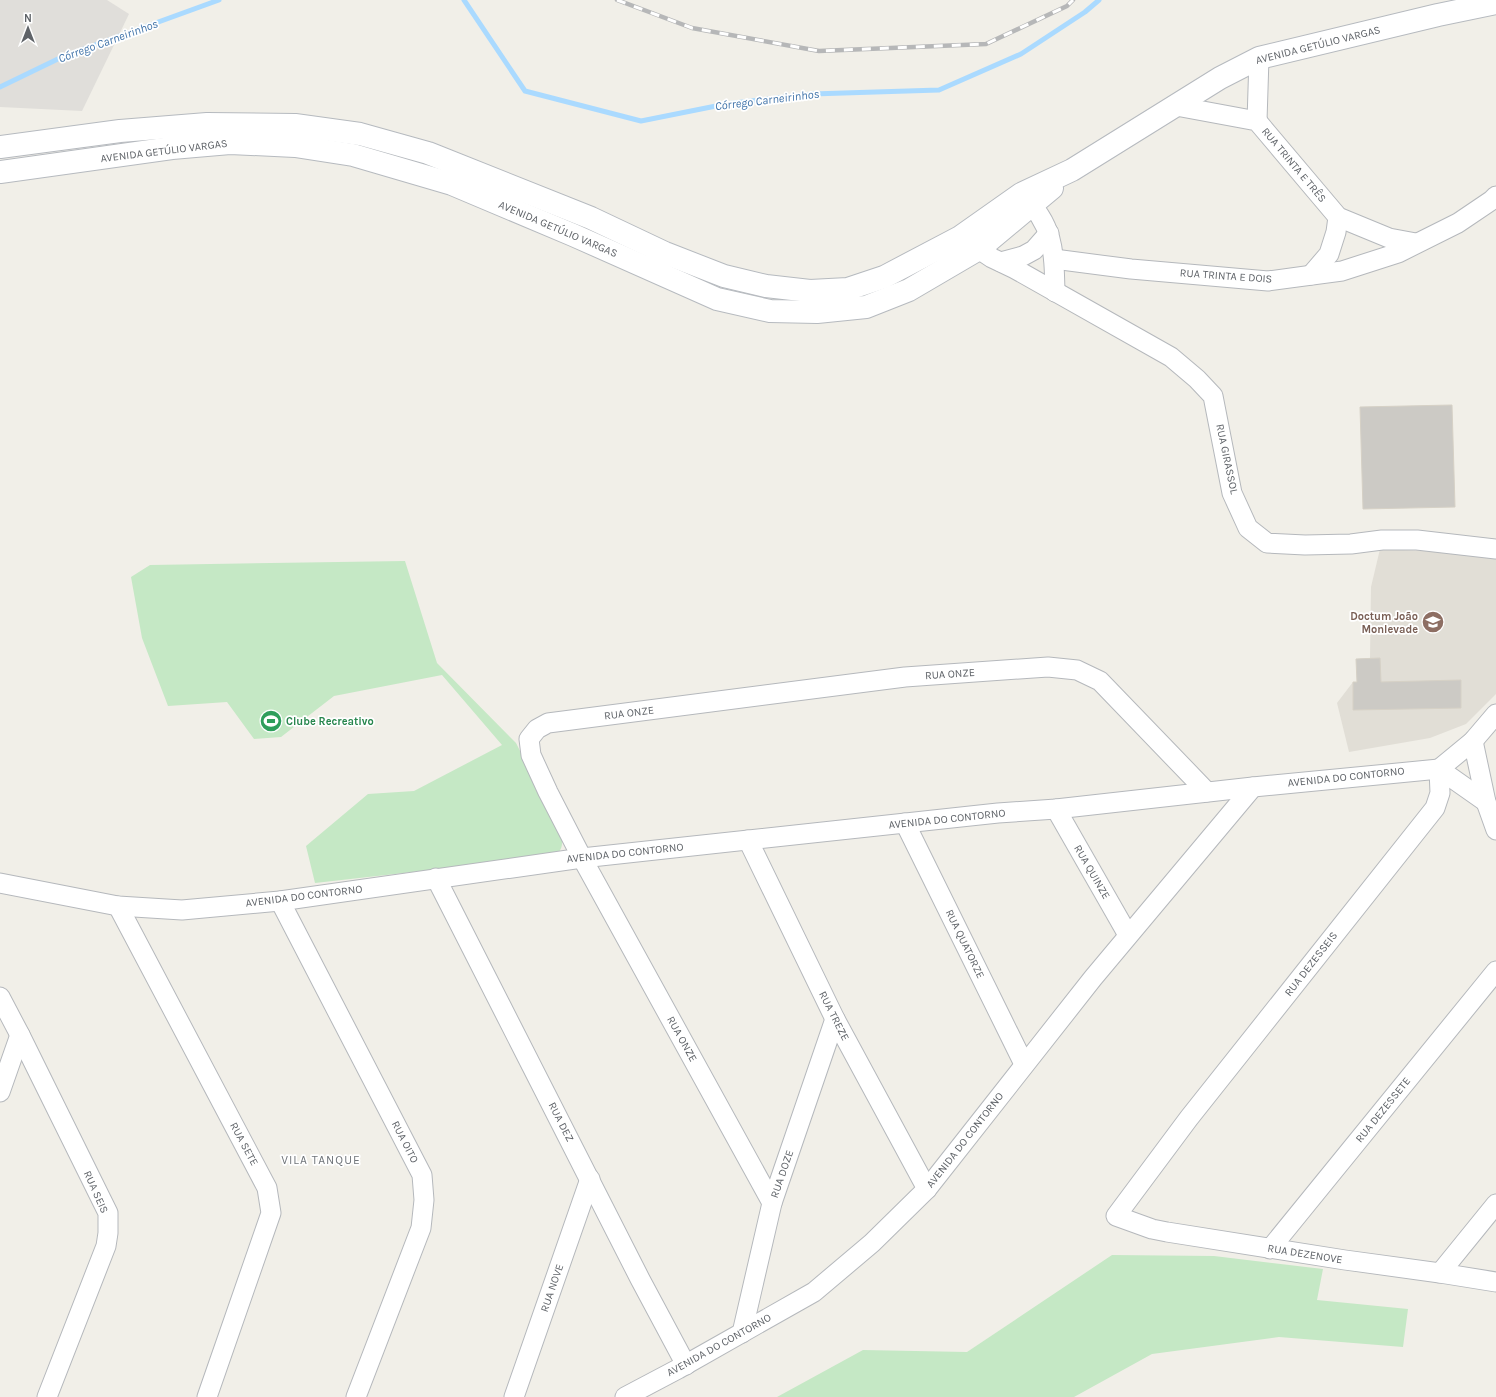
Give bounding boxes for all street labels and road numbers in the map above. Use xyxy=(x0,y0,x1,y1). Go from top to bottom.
street label: AVENIDA GETÚLIO VARGAS xyxy=(1254,21,1382,67)
street label: RUA TRINTA E TRÊS xyxy=(1259,124,1330,205)
street label: AVENIDA GETÚLIO VARGAS xyxy=(99,135,228,165)
street label: AVENIDA GETÚLIO VARGAS xyxy=(497,196,620,260)
street label: RUA TRINTA E DOIS xyxy=(1179,266,1273,286)
street label: RUA GIRASSOL xyxy=(1213,423,1241,496)
street label: RUA ONZE xyxy=(925,666,975,682)
street label: RUA ONZE xyxy=(603,703,655,723)
street label: AVENIDA DO CONTORNO xyxy=(1287,764,1405,790)
street label: AVENIDA DO CONTORNO xyxy=(888,806,1006,832)
street label: AVENIDA DO CONTORNO xyxy=(566,840,684,866)
street label: RUA QUINZE xyxy=(1071,843,1113,901)
street label: AVENIDA DO CONTORNO xyxy=(245,882,363,910)
street label: RUA QUATORZE xyxy=(943,907,987,981)
street label: RUA DEZESSEIS xyxy=(1282,929,1340,999)
street label: RUA TREZE xyxy=(816,989,852,1043)
street label: RUA ONZE xyxy=(664,1014,700,1064)
street label: RUA DEZESSETE xyxy=(1353,1075,1413,1145)
street label: AVENIDA DO CONTORNO xyxy=(924,1090,1006,1190)
street label: RUA DEZ xyxy=(545,1100,577,1144)
street label: RUA OITO xyxy=(389,1119,421,1165)
street label: RUA SETE xyxy=(227,1120,261,1168)
street label: RUA DOZE xyxy=(768,1148,796,1200)
street label: RUA SEIS xyxy=(81,1169,111,1215)
street label: RUA DEZENOVE xyxy=(1267,1242,1343,1266)
street label: RUA NOVE xyxy=(538,1262,566,1314)
street label: AVENIDA DO CONTORNO xyxy=(664,1311,774,1379)

